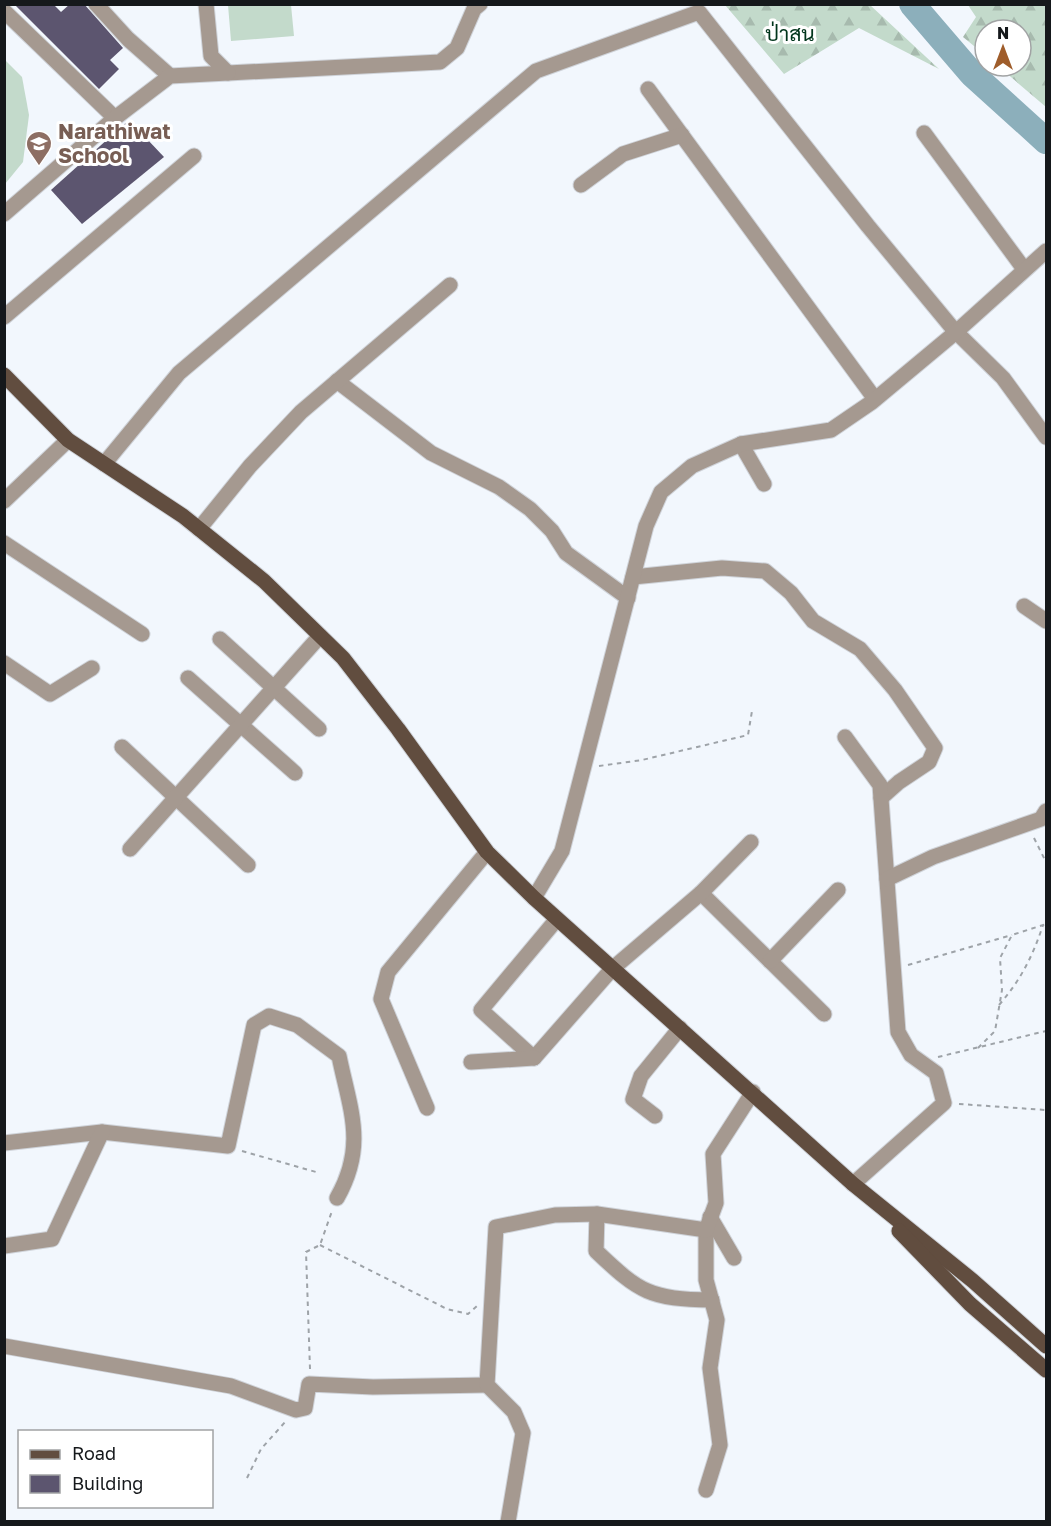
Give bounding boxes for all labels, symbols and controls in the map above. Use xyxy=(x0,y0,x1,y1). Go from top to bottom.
north arrow xyxy=(973,18,1033,78)
park label: ป่าสน xyxy=(765,20,815,46)
text: N xyxy=(997,23,1009,43)
place label: Narathiwat School xyxy=(58,118,171,168)
school or university icon: Narathiwat School xyxy=(24,129,54,167)
legend xyxy=(18,1430,213,1508)
text: Road xyxy=(72,1442,116,1464)
text: Building xyxy=(72,1472,143,1494)

